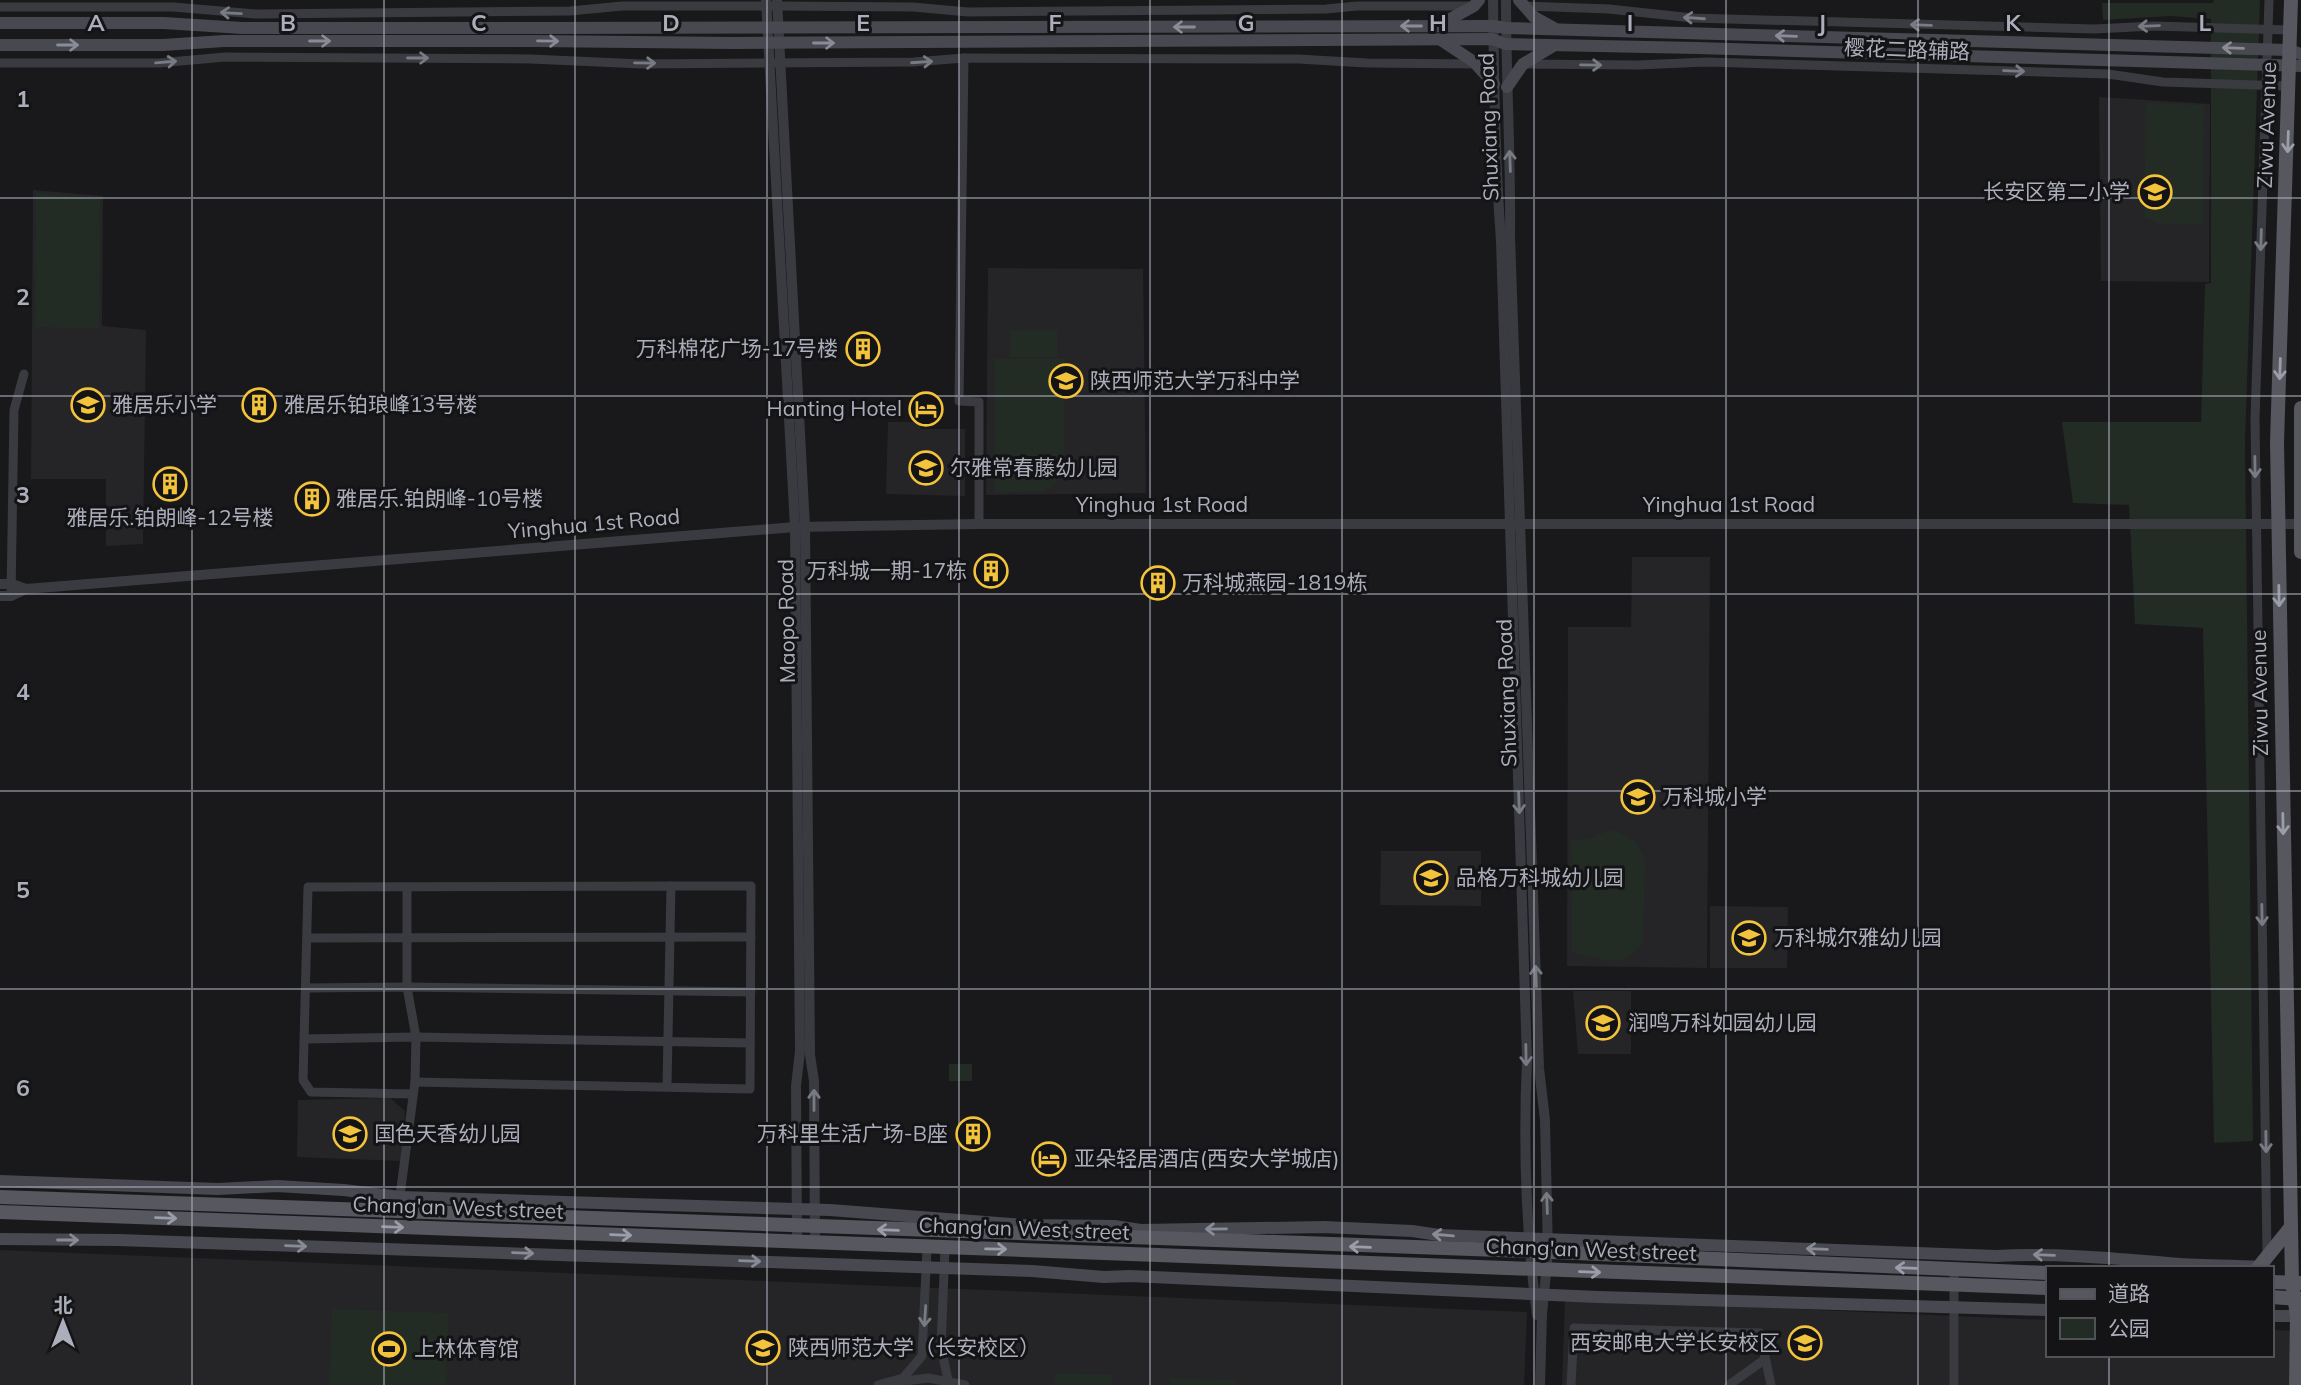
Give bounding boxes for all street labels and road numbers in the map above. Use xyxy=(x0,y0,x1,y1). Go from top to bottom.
street label: 樱花二路辅路 xyxy=(1844,34,1970,64)
street label: Shuxiang Road xyxy=(1472,52,1504,202)
street label: Ziwu Avenue xyxy=(2251,61,2281,189)
street label: Yinghua 1st Road xyxy=(1075,491,1248,517)
street label: Yinghua 1st Road xyxy=(1642,491,1815,517)
street label: Yinghua 1st Road xyxy=(506,503,681,544)
street label: Maopo Road xyxy=(772,559,800,683)
street label: Shuxiang Road xyxy=(1490,618,1522,768)
street label: Ziwu Avenue xyxy=(2245,630,2273,756)
street label: Chang'an West street xyxy=(352,1190,564,1224)
street label: Chang'an West street xyxy=(918,1211,1130,1245)
street label: Chang'an West street xyxy=(1485,1232,1697,1266)

